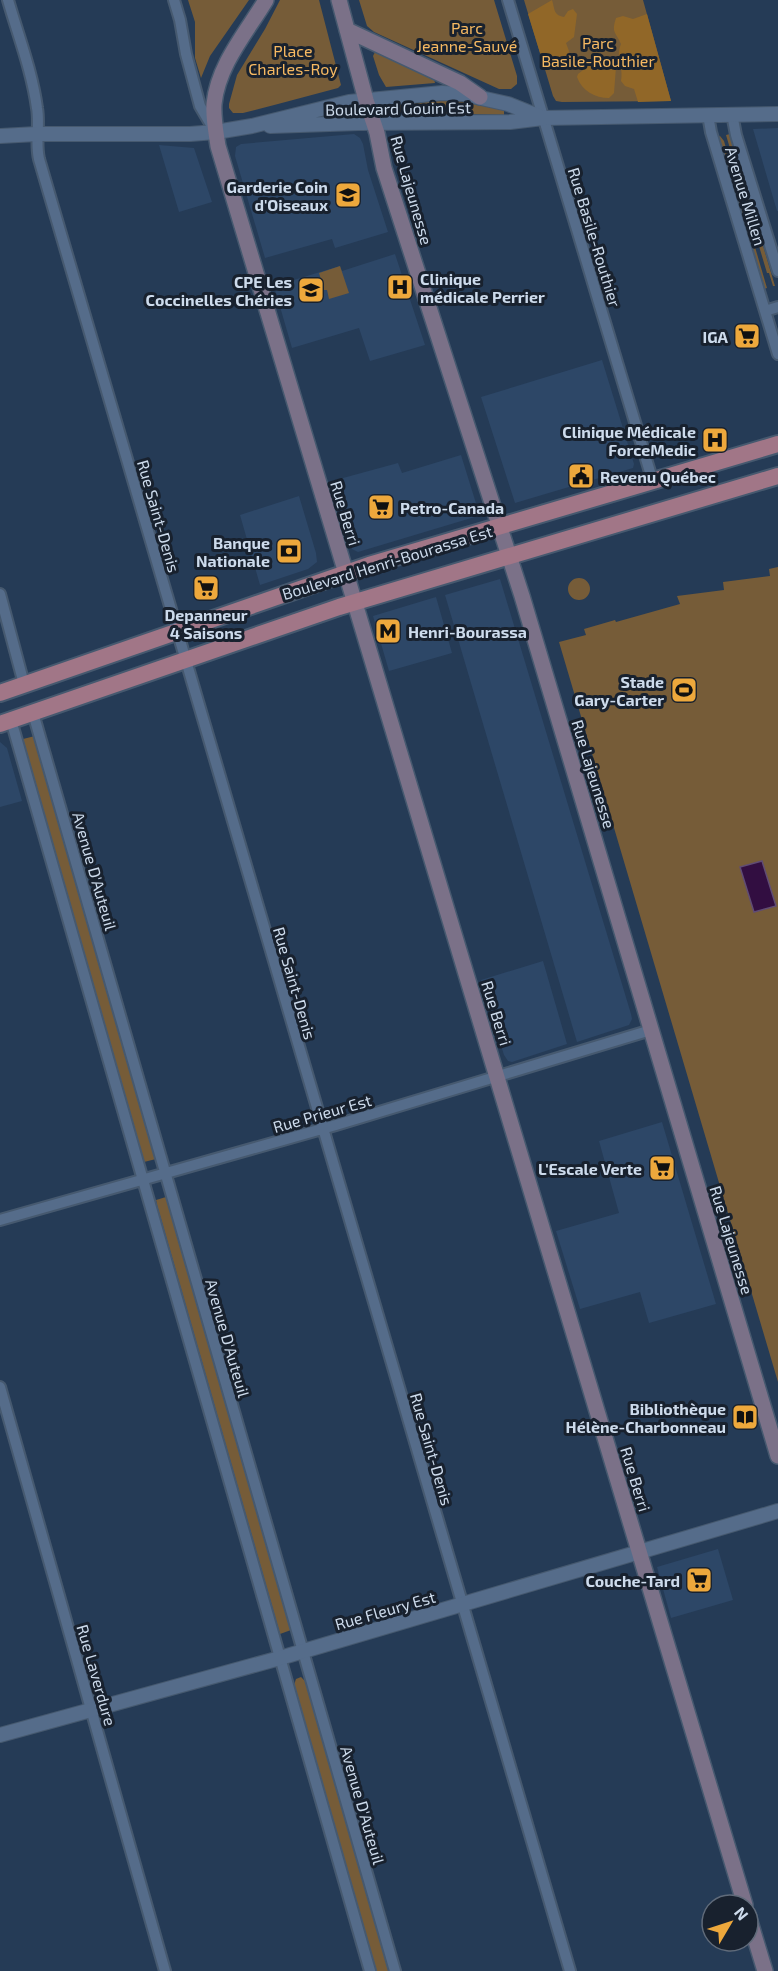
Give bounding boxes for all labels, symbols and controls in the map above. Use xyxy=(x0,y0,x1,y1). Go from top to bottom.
park label: Parc Jeanne-Sauvé xyxy=(417,18,517,55)
park label: Parc Basile-Routhier xyxy=(541,33,655,70)
park label: Place Charles-Roy xyxy=(248,41,338,78)
street label: Boulevard Gouin Est xyxy=(325,97,471,119)
street label: Rue Lajeunesse xyxy=(386,133,437,247)
street label: Avenue Millen xyxy=(722,144,770,248)
street label: Rue Basile-Routhier xyxy=(565,165,625,310)
place label: Garderie Coin d'Oiseaux xyxy=(227,177,328,214)
school or university icon: Garderie Coin d'Oiseaux xyxy=(333,180,363,210)
place label: Clinique médicale Perrier xyxy=(420,269,545,306)
place label: CPE Les Coccinelles Chéries xyxy=(146,272,292,309)
hospital icon: Clinique médicale Perrier xyxy=(385,272,415,302)
school or university icon: CPE Les Coccinelles Chéries xyxy=(296,275,326,305)
supermarket icon: IGA xyxy=(732,321,762,351)
place label: IGA xyxy=(703,327,729,346)
place label: Clinique Médicale ForceMedic xyxy=(562,422,696,459)
hospital icon: Clinique Médicale ForceMedic xyxy=(700,425,730,455)
street label: Rue Saint-Denis xyxy=(134,458,184,574)
public building icon: Revenu Québec xyxy=(566,461,596,491)
place label: Revenu Québec xyxy=(600,467,716,487)
street label: Rue Berri xyxy=(327,478,365,548)
supermarket icon: Petro-Canada xyxy=(366,492,396,522)
place label: Petro-Canada xyxy=(400,498,504,517)
street label: Boulevard Henri-Bourassa Est xyxy=(280,521,494,603)
place label: Banque Nationale xyxy=(196,533,270,570)
bank icon: Banque Nationale xyxy=(274,536,304,566)
supermarket icon: Depanneur 4 Saisons xyxy=(191,573,221,603)
place label: Depanneur 4 Saisons xyxy=(164,605,248,642)
metro station icon: Henri-Bourassa xyxy=(373,616,403,646)
place label: Henri-Bourassa xyxy=(408,622,527,641)
place label: Stade Gary-Carter xyxy=(574,672,664,710)
sports icon: Stade Gary-Carter xyxy=(669,675,699,705)
street label: Rue Lajeunesse xyxy=(567,717,620,831)
street label: Avenue D'Auteuil xyxy=(69,810,121,933)
street label: Rue Saint-Denis xyxy=(270,925,320,1041)
street label: Rue Berri xyxy=(478,978,516,1048)
street label: Rue Prieur Est xyxy=(271,1090,373,1136)
supermarket icon: L'Escale Verte xyxy=(647,1153,677,1183)
place label: L'Escale Verte xyxy=(538,1159,642,1178)
street label: Rue Lajeunesse xyxy=(705,1183,758,1297)
street label: Avenue D'Auteuil xyxy=(202,1277,254,1400)
street label: Rue Saint-Denis xyxy=(407,1391,457,1507)
place label: Bibliothèque Hélène-Charbonneau xyxy=(566,1399,726,1436)
library icon: Bibliothèque Hélène-Charbonneau xyxy=(730,1402,760,1432)
street label: Rue Berri xyxy=(617,1444,655,1514)
supermarket icon: Couche-Tard xyxy=(684,1565,714,1595)
place label: Couche-Tard xyxy=(585,1571,680,1590)
street label: Rue Fleury Est xyxy=(333,1587,437,1633)
street label: Rue Laverdure xyxy=(73,1622,121,1728)
street label: Avenue D'Auteuil xyxy=(337,1744,389,1867)
north arrow xyxy=(700,1893,760,1953)
text: N xyxy=(731,1903,753,1924)

